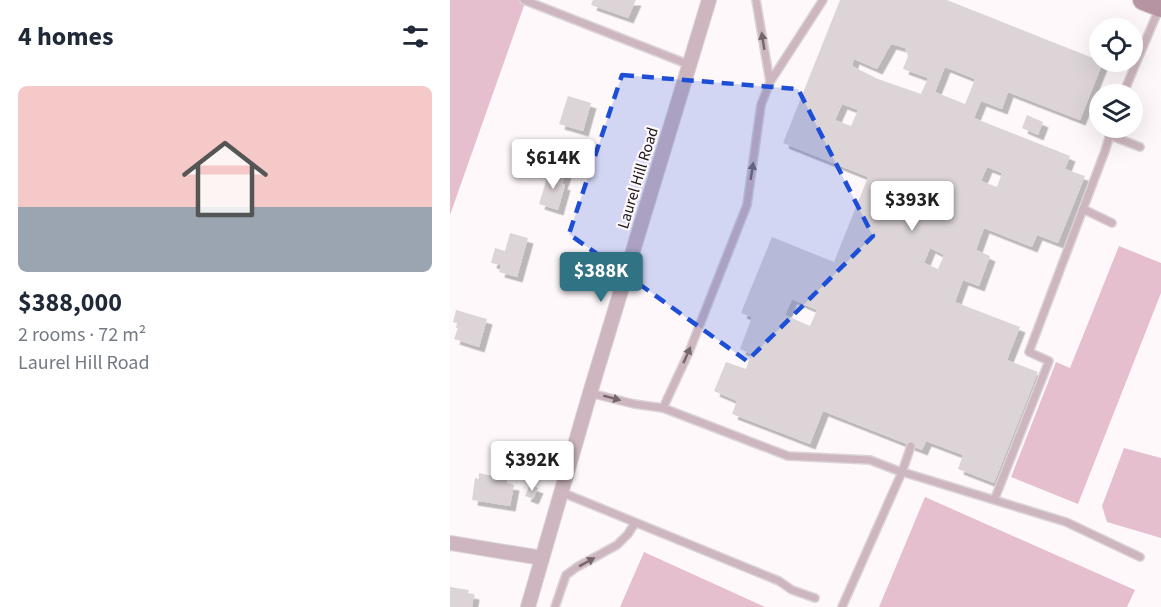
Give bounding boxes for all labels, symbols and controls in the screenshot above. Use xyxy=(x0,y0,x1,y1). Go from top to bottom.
text: 4 homes xyxy=(18,18,113,55)
map controls xyxy=(1089,18,1143,138)
button: locate xyxy=(1089,18,1143,72)
icon: filters xyxy=(399,20,432,53)
one-way arrow xyxy=(758,31,767,50)
button: layers xyxy=(1089,84,1143,138)
street label: Laurel Hill Road xyxy=(612,124,664,232)
icon: home xyxy=(171,125,279,233)
pin: $614K xyxy=(511,139,595,190)
text: $614K xyxy=(526,144,580,172)
one-way arrow xyxy=(747,162,756,181)
pin: $393K xyxy=(870,181,954,232)
text: $393K xyxy=(885,186,939,214)
pin: $388K xyxy=(559,252,643,303)
text: $388K xyxy=(574,257,628,285)
text: $388,000 xyxy=(18,284,122,321)
text: 2 rooms · 72 m² xyxy=(18,321,146,349)
one-way arrow xyxy=(682,345,692,363)
text: Laurel Hill Road xyxy=(18,349,150,377)
one-way arrow xyxy=(603,394,621,404)
pin: $392K xyxy=(490,441,574,492)
text: $392K xyxy=(505,446,559,474)
one-way arrow xyxy=(579,557,596,567)

